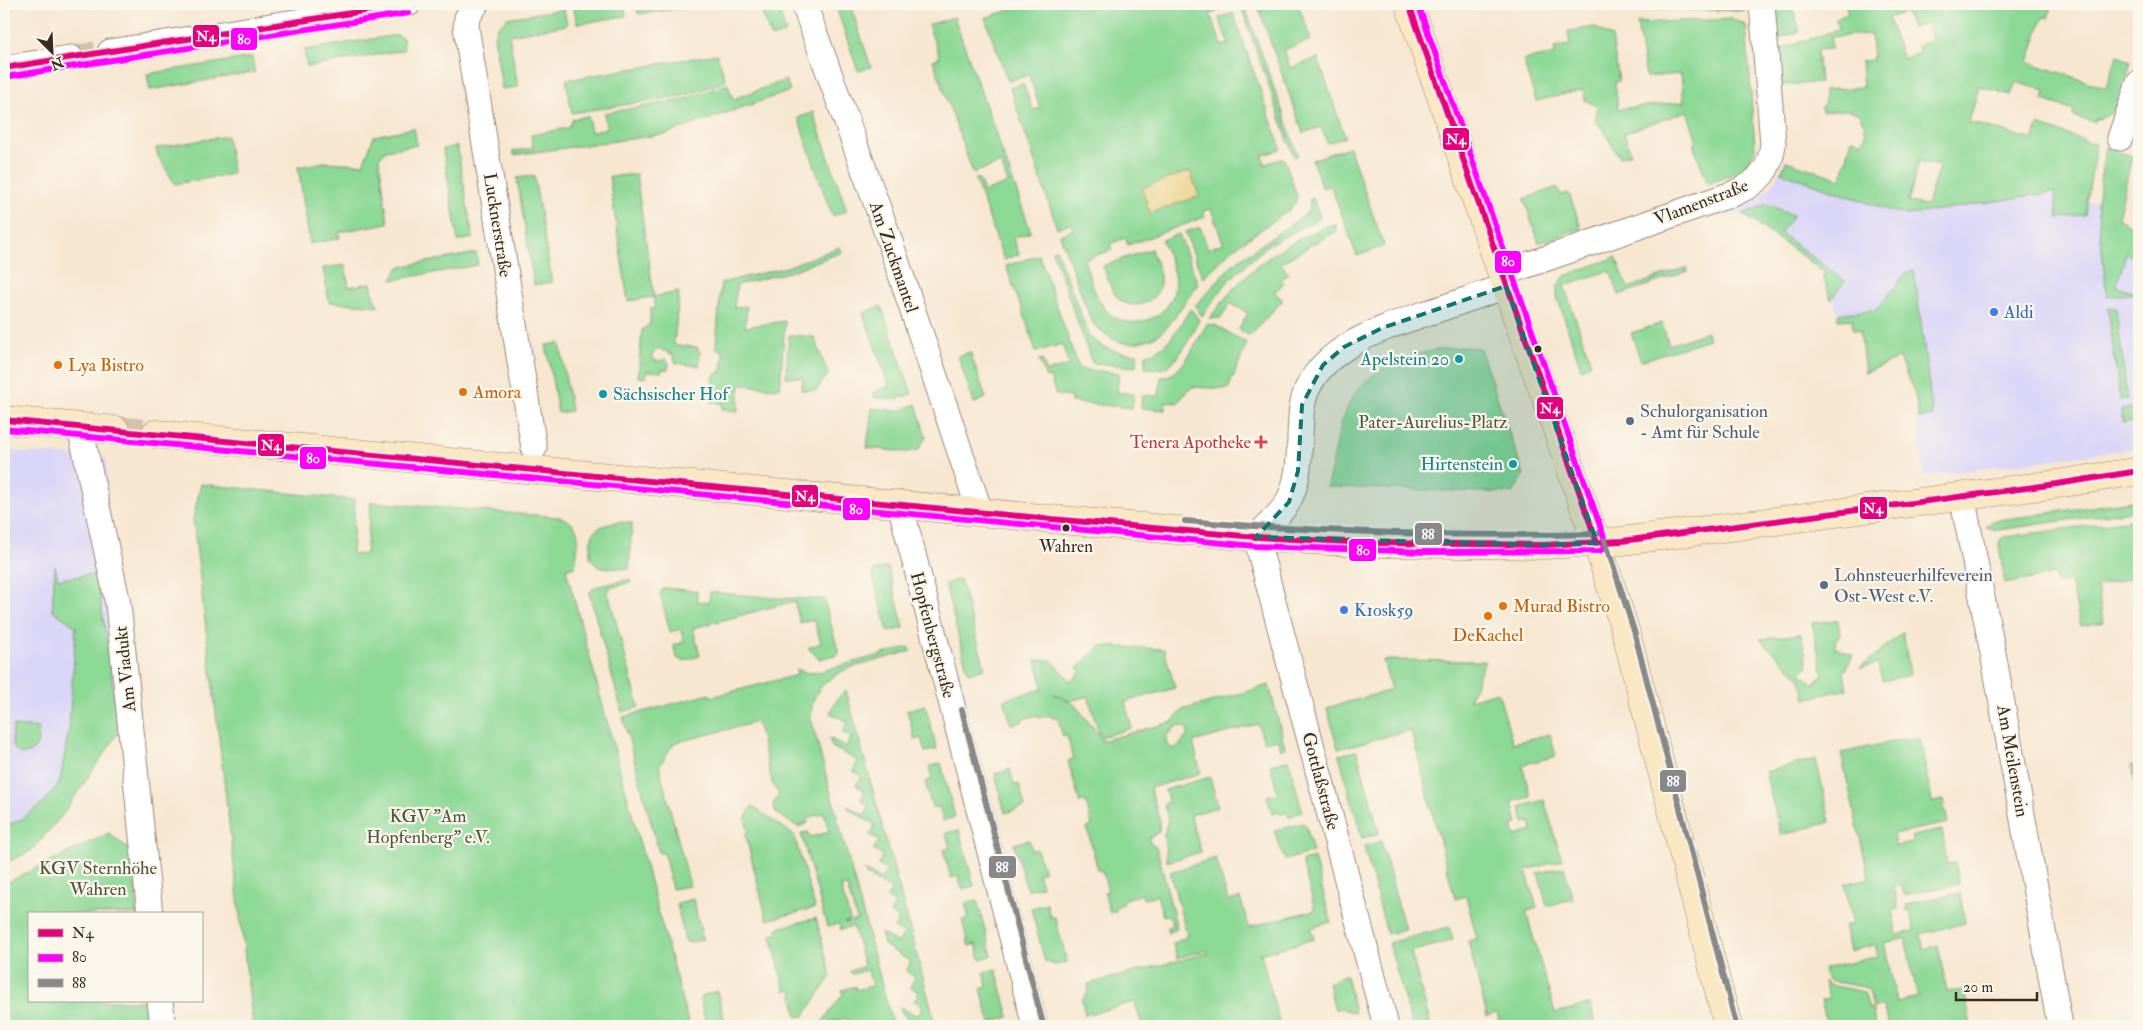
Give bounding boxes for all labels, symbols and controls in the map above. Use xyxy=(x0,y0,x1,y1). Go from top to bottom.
line badge: N4 xyxy=(192,24,220,48)
line badge: 80 xyxy=(230,27,258,51)
north arrow xyxy=(28,28,78,78)
text: N4 xyxy=(195,28,217,45)
text: 80 xyxy=(237,31,251,48)
text: N xyxy=(47,53,67,74)
line badge: N4 xyxy=(1442,127,1470,151)
text: N4 xyxy=(1445,131,1467,148)
street label: Lucknerstraße xyxy=(478,171,517,279)
street label: Vlamenstraße xyxy=(1651,174,1752,231)
street label: Am Zuckmantel xyxy=(863,197,923,316)
line badge: 80 xyxy=(1494,250,1522,274)
text: 80 xyxy=(1501,253,1515,270)
place label: Aldi xyxy=(2003,301,2034,324)
marker: Aldi xyxy=(1988,306,2000,318)
unlabelled marker xyxy=(1533,344,1543,354)
place label: Apelstein 20 xyxy=(1360,348,1449,371)
marker: Apelstein 20 xyxy=(1453,353,1465,365)
place label: Lya Bistro xyxy=(68,354,144,377)
marker: Lya Bistro xyxy=(52,359,64,371)
place label: Amora xyxy=(472,381,522,404)
place label: Sächsischer Hof xyxy=(613,383,731,406)
marker: Amora xyxy=(457,386,469,398)
marker: Sächsischer Hof xyxy=(597,388,609,400)
line badge: N4 xyxy=(1536,396,1564,420)
text: N4 xyxy=(1539,400,1561,417)
place label: Schulorganisation - Amt für Schule xyxy=(1640,400,1768,444)
park label: Pater-Aurelius-Platz xyxy=(1358,411,1508,434)
marker: Schulorganisation - Amt für Schule xyxy=(1624,415,1636,427)
place label: Tenera Apotheke xyxy=(1130,431,1251,454)
line badge: N4 xyxy=(257,433,285,457)
marker: Tenera Apotheke xyxy=(1255,436,1267,448)
text: N4 xyxy=(260,437,282,454)
line badge: 80 xyxy=(299,446,327,470)
text: 80 xyxy=(306,450,320,467)
place label: Hirtenstein xyxy=(1421,453,1503,476)
marker: Hirtenstein xyxy=(1507,458,1519,470)
line badge: N4 xyxy=(791,484,819,508)
text: N4 xyxy=(794,488,816,505)
line badge: N4 xyxy=(1859,496,1888,520)
line badge: 80 xyxy=(842,497,871,521)
text: N4 xyxy=(1862,500,1884,517)
text: 80 xyxy=(849,501,863,518)
line badge: 88 xyxy=(1414,522,1443,546)
marker: Wahren xyxy=(1061,523,1071,533)
text: 88 xyxy=(1421,526,1435,543)
place label: Wahren xyxy=(1038,536,1093,557)
line badge: 80 xyxy=(1348,538,1377,562)
text: 80 xyxy=(1356,542,1370,559)
place label: Lohnsteuerhilfeverein Ost-West e.V. xyxy=(1834,564,1993,608)
street label: Hopfenbergstraße xyxy=(905,569,961,701)
marker: Lohnsteuerhilfeverein Ost-West e.V. xyxy=(1818,579,1830,591)
place label: Murad Bistro xyxy=(1513,595,1610,618)
place label: K1osk59 xyxy=(1354,599,1414,622)
marker: Murad Bistro xyxy=(1497,600,1509,612)
marker: K1osk59 xyxy=(1338,604,1350,616)
marker: DeKachel xyxy=(1482,610,1494,622)
place label: DeKachel xyxy=(1453,624,1524,647)
street label: Am Viadukt xyxy=(110,625,142,714)
street label: Am Meilenstein xyxy=(1991,702,2034,819)
street label: Gottlaßstraße xyxy=(1296,730,1345,833)
line badge: 88 xyxy=(1659,769,1687,793)
text: 88 xyxy=(1666,773,1680,790)
park label: KGV "Am Hopfenberg" e.V. xyxy=(366,805,490,849)
line badge: 88 xyxy=(988,855,1017,879)
park label: KGV Sternhöhe Wahren xyxy=(39,857,157,901)
text: 88 xyxy=(995,859,1009,876)
legend xyxy=(28,912,202,1002)
text: N4 xyxy=(72,924,94,943)
text: 80 xyxy=(72,948,87,967)
scale bar xyxy=(1956,970,2037,1002)
text: 88 xyxy=(72,974,86,993)
text: 20 m xyxy=(1963,978,1993,997)

